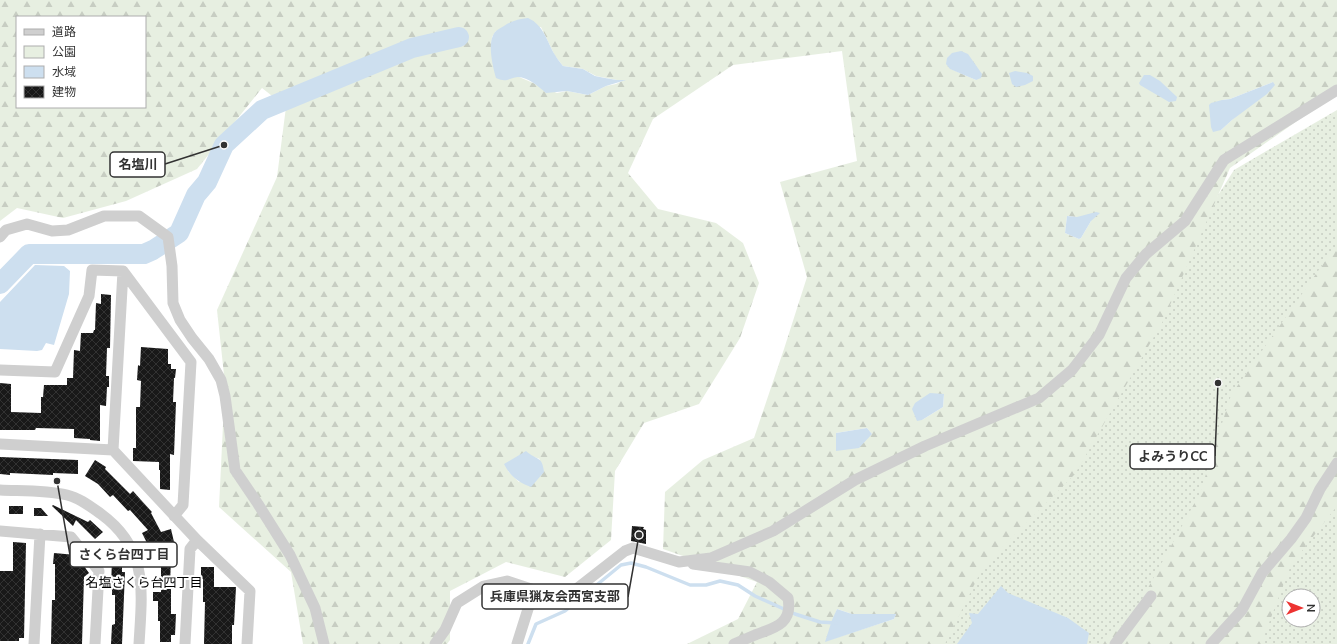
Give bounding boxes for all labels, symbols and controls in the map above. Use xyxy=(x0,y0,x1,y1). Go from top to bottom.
legend xyxy=(16,16,146,108)
text: 道路 xyxy=(52,24,76,40)
text: 公園 xyxy=(52,44,76,60)
text: 水域 xyxy=(52,64,76,80)
text: 建物 xyxy=(52,84,76,100)
callout: 名塩川 xyxy=(110,152,165,177)
text: 名塩川 xyxy=(118,156,158,174)
callout: よみうりCC xyxy=(1130,444,1215,469)
text: よみうりCC xyxy=(1138,448,1208,466)
callout: さくら台四丁目 xyxy=(70,542,177,567)
text: さくら台四丁目 xyxy=(78,546,170,564)
district label: 名塩さくら台四丁目 xyxy=(85,574,203,592)
callout: 兵庫県猟友会西宮支部 xyxy=(482,584,628,609)
text: 兵庫県猟友会西宮支部 xyxy=(490,588,620,606)
north arrow xyxy=(1281,588,1321,628)
text: N xyxy=(1303,604,1318,612)

